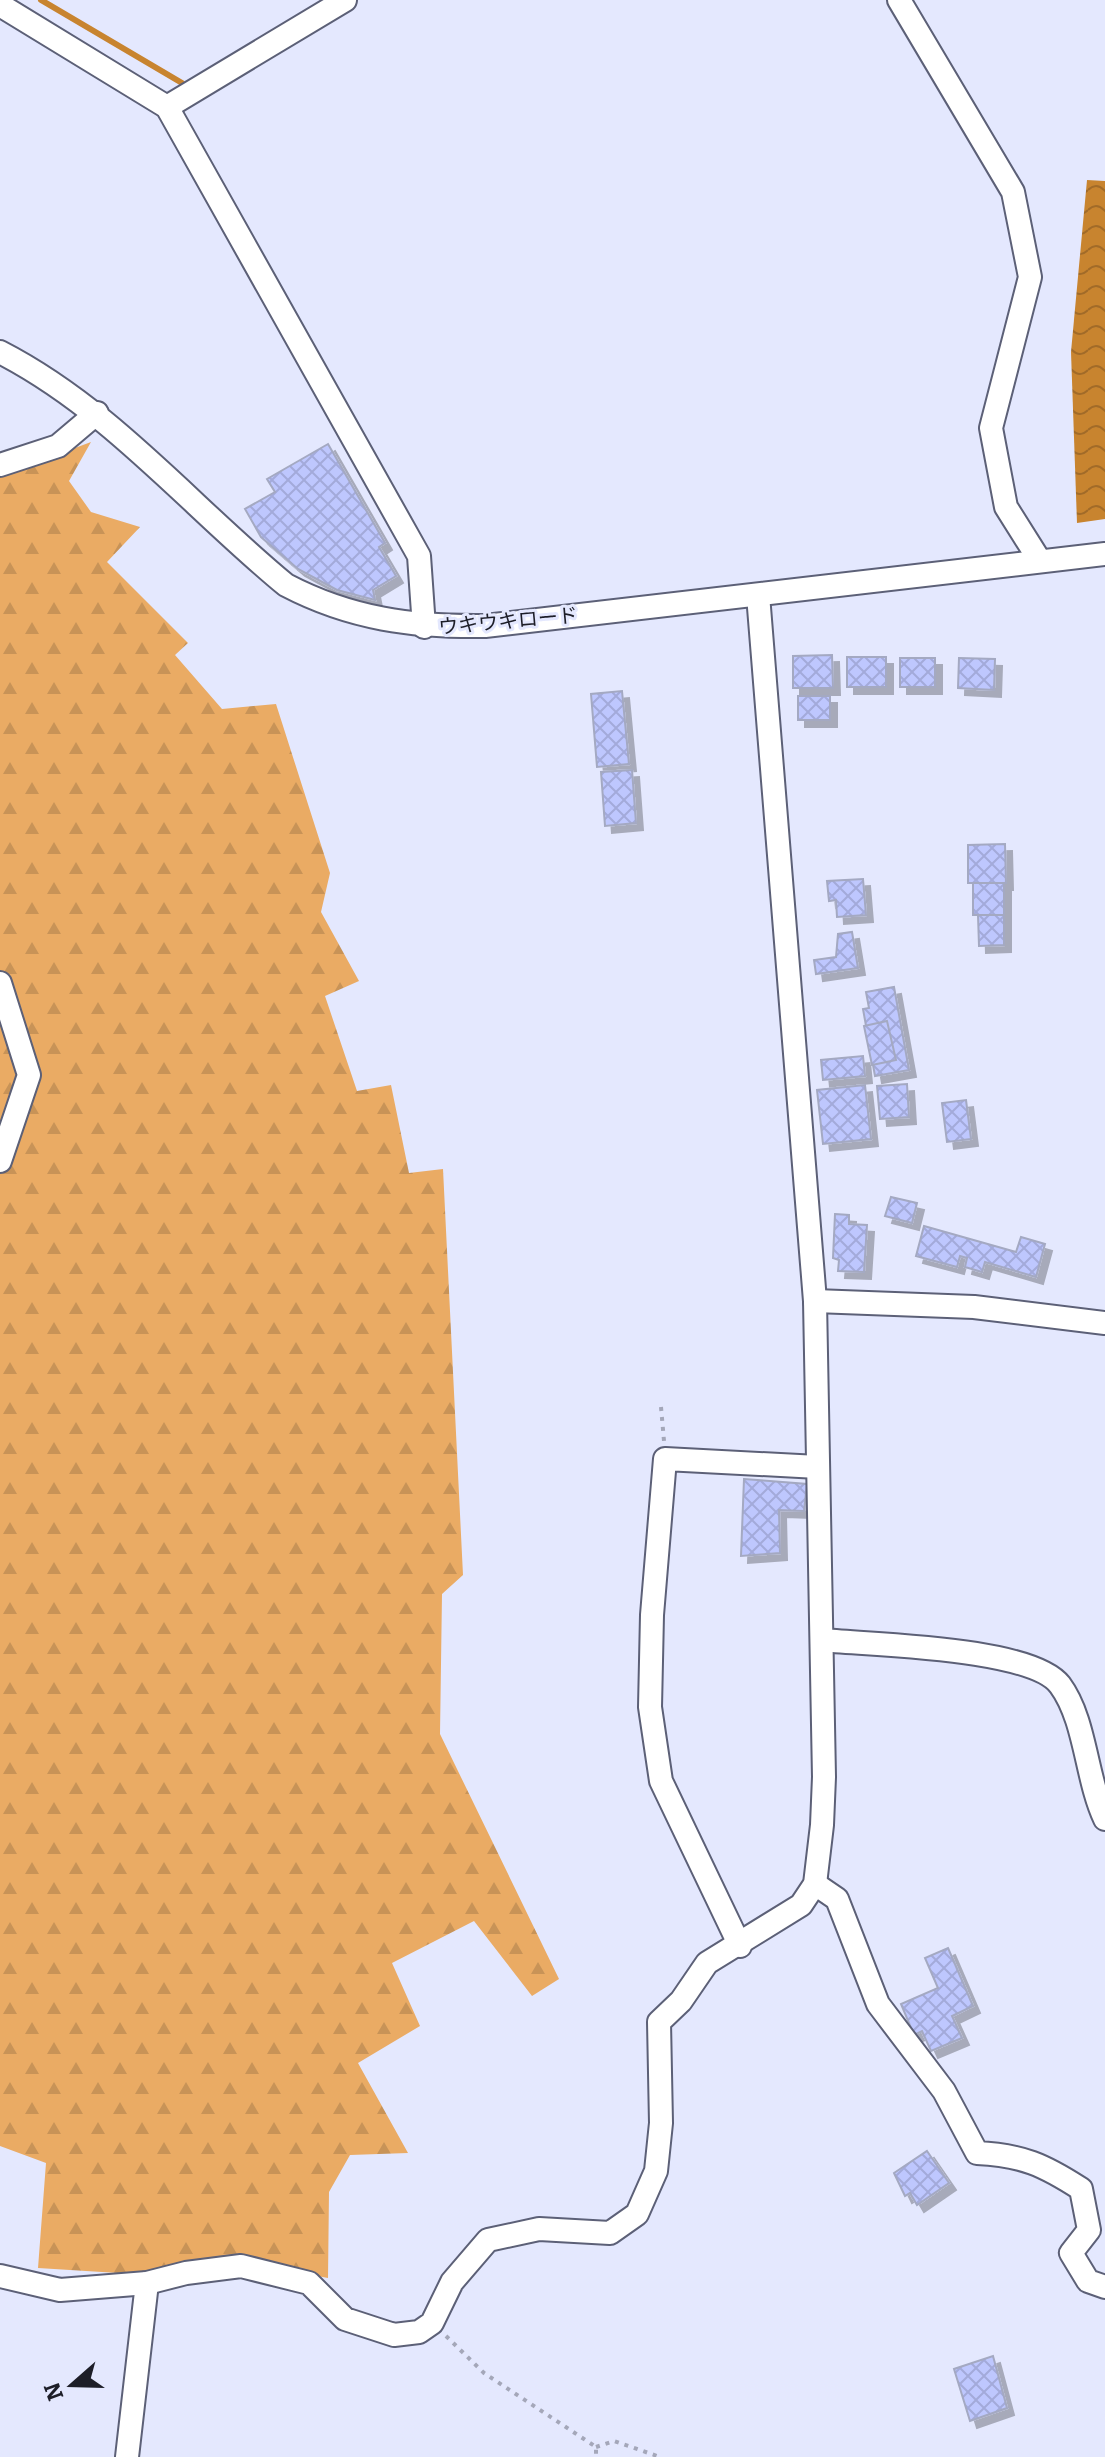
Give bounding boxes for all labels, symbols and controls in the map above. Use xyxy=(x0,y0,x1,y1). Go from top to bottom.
street label: ウキウキロード xyxy=(437,603,579,639)
north arrow xyxy=(32,2345,112,2425)
text: N xyxy=(38,2379,69,2404)

